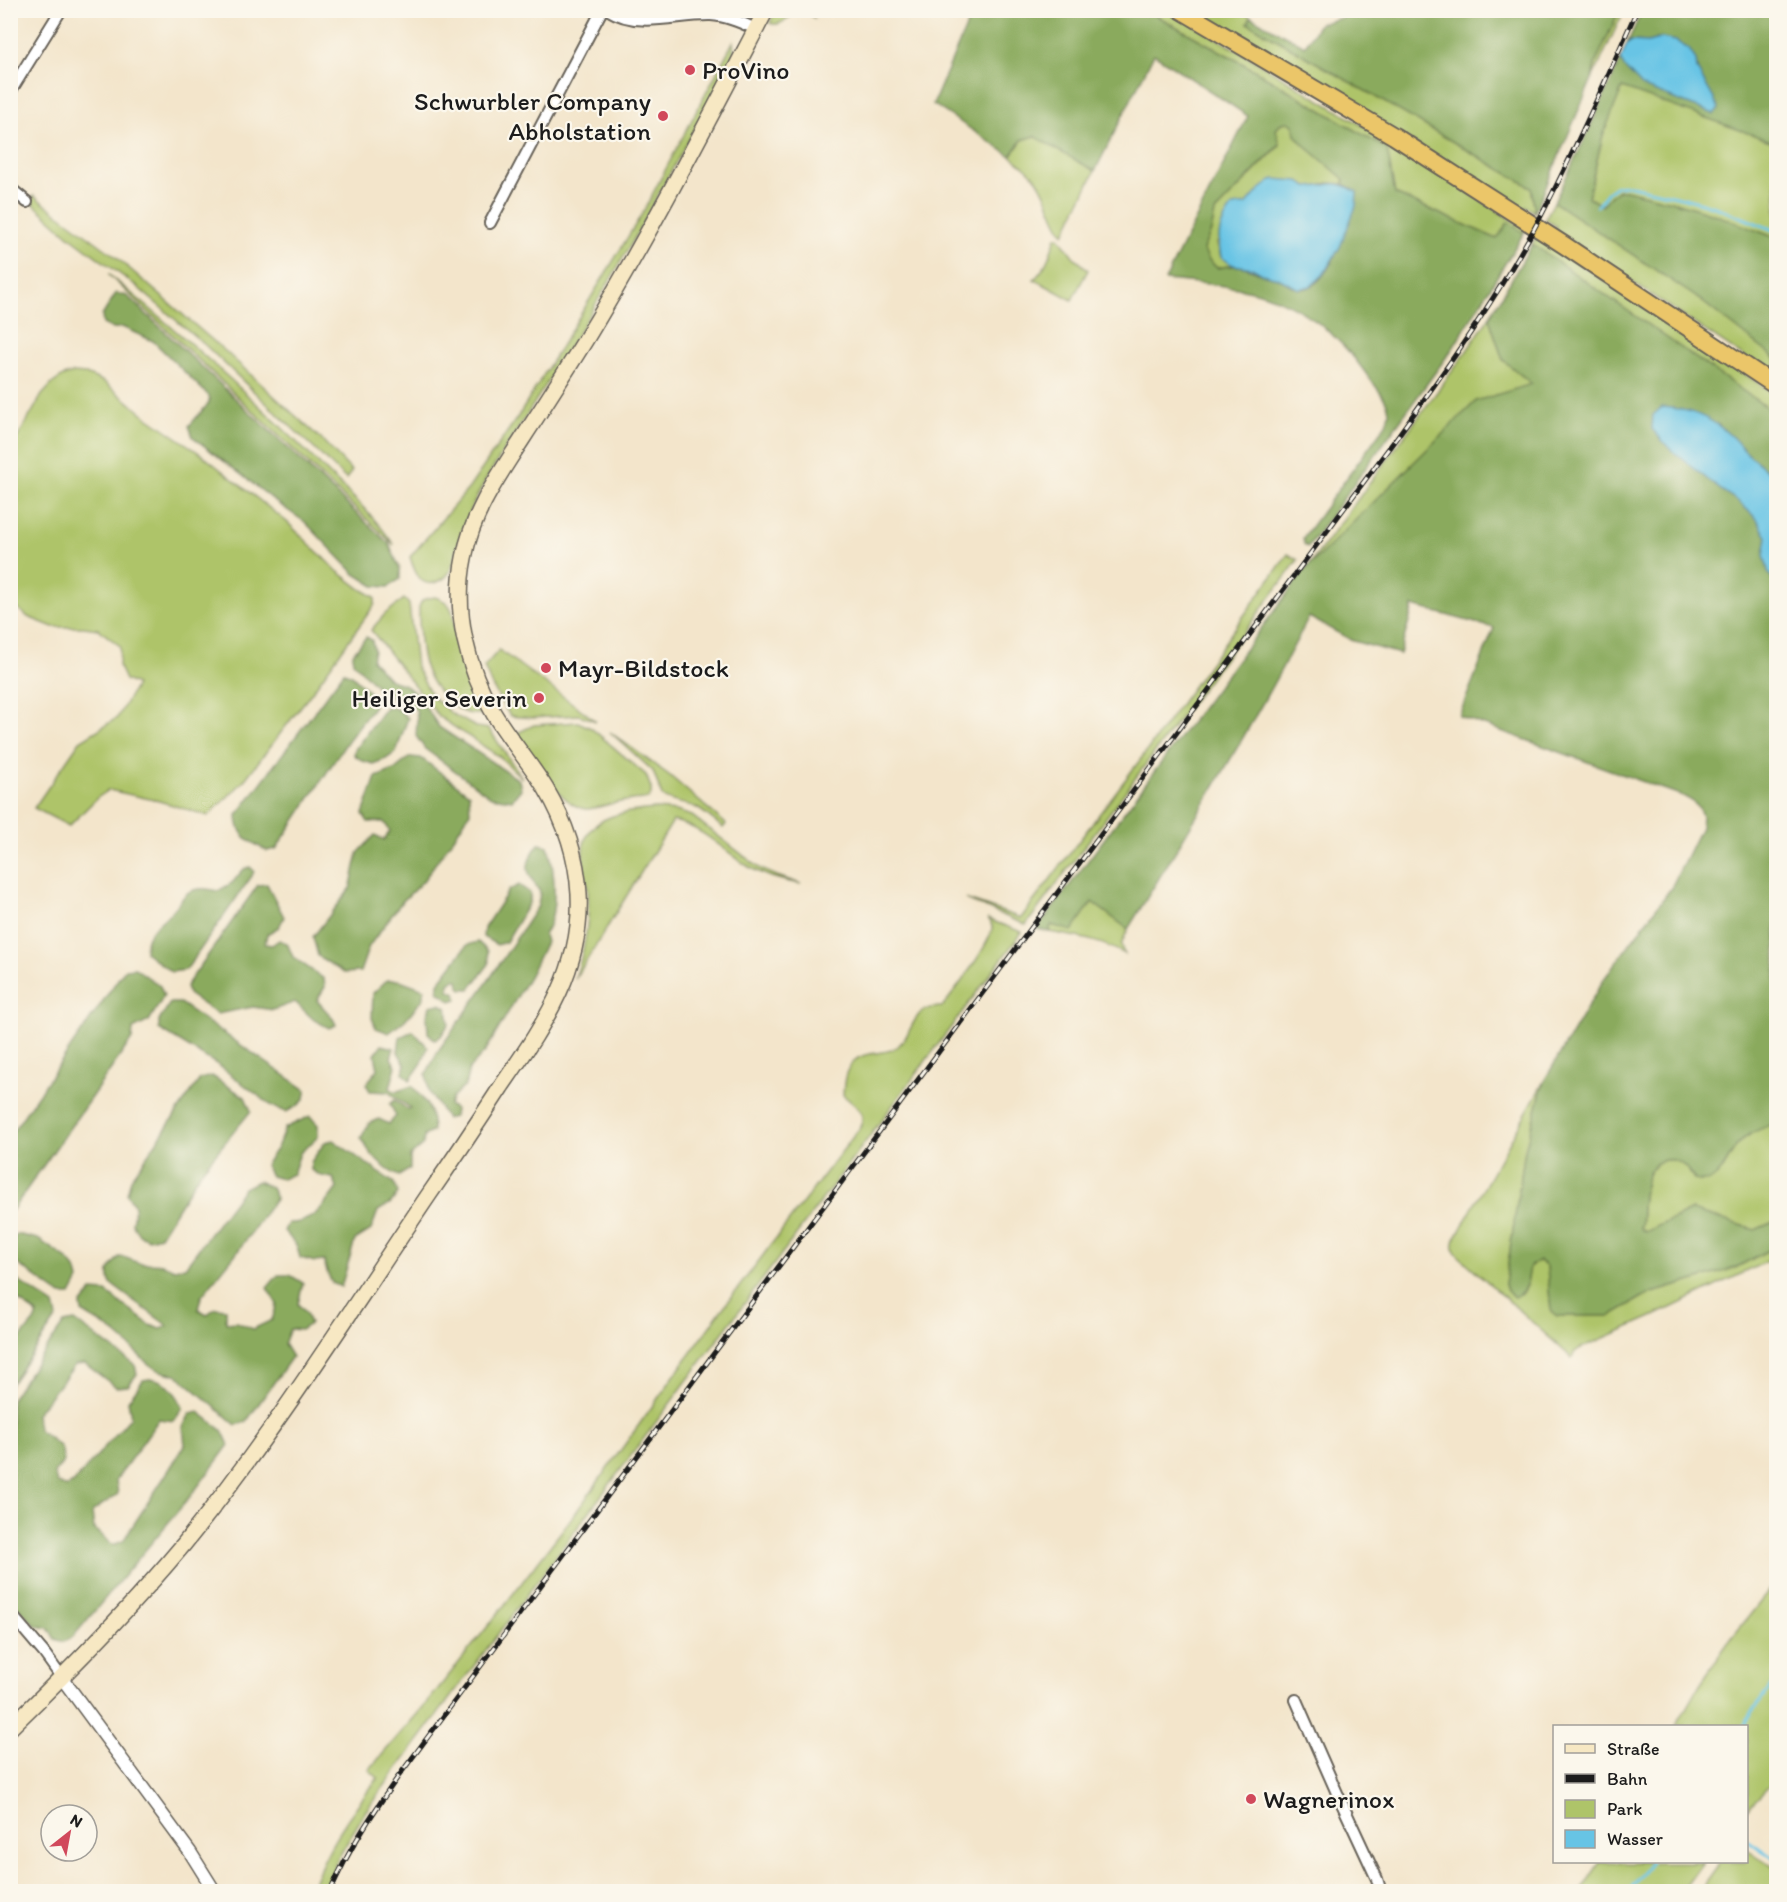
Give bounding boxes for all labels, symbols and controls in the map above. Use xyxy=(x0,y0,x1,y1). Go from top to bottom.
place label: ProVino xyxy=(702,54,790,86)
marker: ProVino xyxy=(683,63,697,77)
place label: Schwurbler Company Abholstation xyxy=(414,85,651,147)
marker: Schwurbler Company Abholstation xyxy=(656,109,670,123)
place label: Mayr-Bildstock xyxy=(558,652,729,684)
marker: Mayr-Bildstock xyxy=(539,661,553,675)
place label: Heiliger Severin xyxy=(351,682,527,714)
marker: Heiliger Severin xyxy=(532,691,546,705)
legend xyxy=(1553,1725,1748,1863)
text: Straße xyxy=(1607,1738,1660,1760)
text: Bahn xyxy=(1607,1768,1648,1790)
place label: Wagnerinox xyxy=(1263,1783,1394,1815)
marker: Wagnerinox xyxy=(1244,1792,1258,1806)
text: Park xyxy=(1607,1798,1642,1820)
north arrow xyxy=(39,1803,99,1863)
text: N xyxy=(67,1810,86,1831)
text: Wasser xyxy=(1607,1828,1664,1850)

